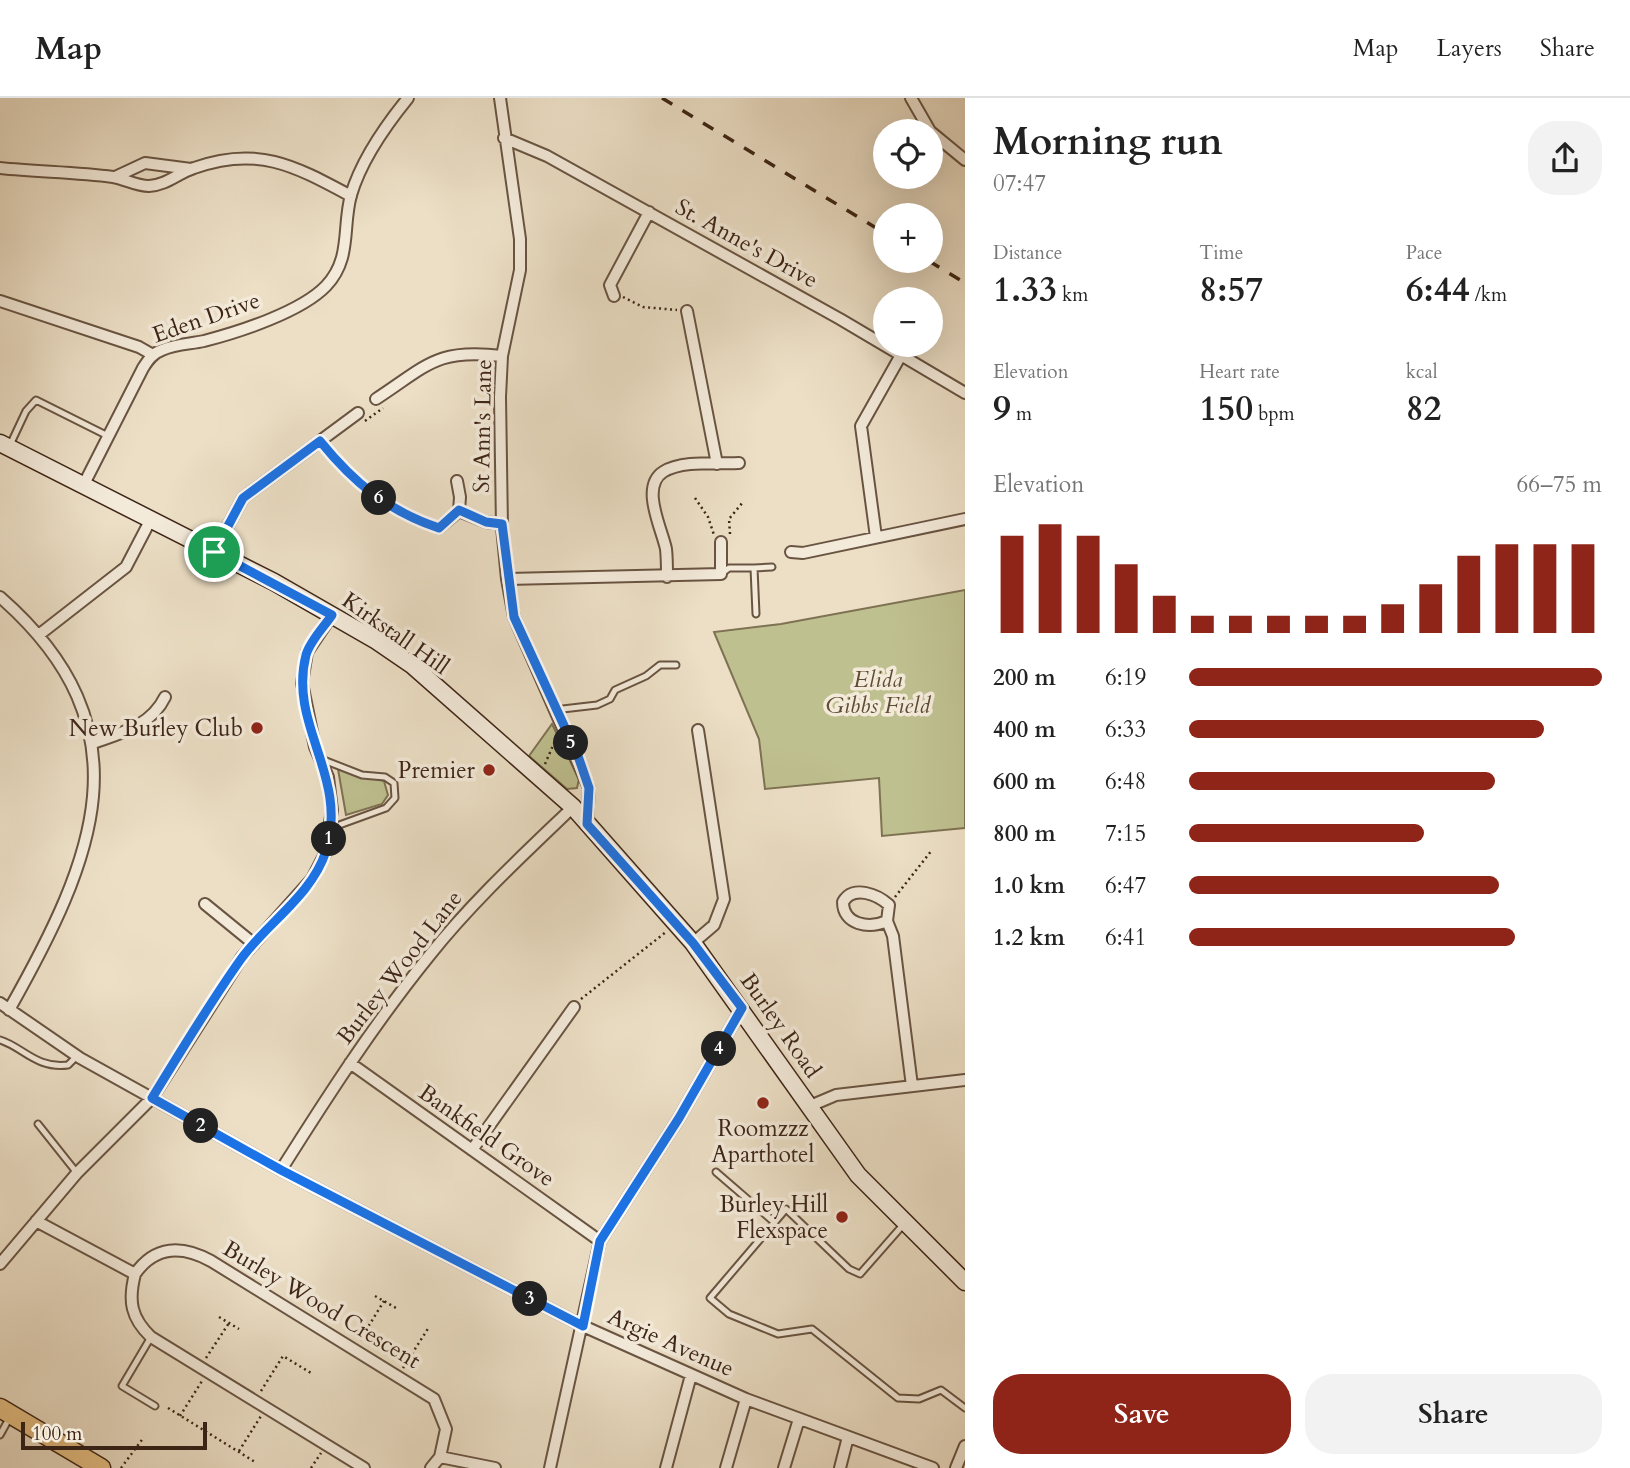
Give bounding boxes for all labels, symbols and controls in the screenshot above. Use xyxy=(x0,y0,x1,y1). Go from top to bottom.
text: Map xyxy=(35,26,102,71)
text: Map xyxy=(1353,32,1399,65)
text: Layers xyxy=(1437,32,1502,65)
text: Share xyxy=(1540,32,1595,65)
text: Morning run xyxy=(993,116,1223,168)
map controls xyxy=(873,119,943,357)
button: locate xyxy=(873,119,943,189)
button: share xyxy=(1528,121,1602,195)
text: 07:47 xyxy=(993,168,1046,199)
street label: St. Anne's Drive xyxy=(670,191,824,295)
button: + xyxy=(873,203,943,273)
text: Distance xyxy=(993,240,1062,266)
text: Time xyxy=(1199,240,1243,266)
text: Pace xyxy=(1406,240,1442,266)
text: 1.33 xyxy=(993,266,1057,314)
text: 8:57 xyxy=(1199,266,1263,314)
text: 6:44 xyxy=(1406,266,1470,314)
text: km xyxy=(1057,282,1088,308)
text: /km xyxy=(1470,282,1507,308)
street label: Eden Drive xyxy=(148,285,264,350)
button: − xyxy=(873,287,943,357)
street label: St Ann's Lane xyxy=(466,359,499,493)
text: Elevation xyxy=(993,359,1068,385)
text: Heart rate xyxy=(1199,359,1280,385)
text: kcal xyxy=(1406,359,1438,385)
text: 9 xyxy=(993,385,1011,433)
text: 150 xyxy=(1199,385,1253,433)
text: 82 xyxy=(1406,385,1442,433)
text: m xyxy=(1011,401,1032,427)
text: bpm xyxy=(1253,401,1295,427)
text: Elevation xyxy=(993,469,1084,500)
text: 66–75 m xyxy=(1517,469,1602,500)
pin: 6 xyxy=(362,480,396,516)
text: 6 xyxy=(374,484,383,510)
pin xyxy=(184,522,244,582)
icon: arrive xyxy=(195,533,233,571)
street label: Kirkstall Hill xyxy=(336,585,456,682)
text: 200 m xyxy=(993,662,1056,693)
text: 6:19 xyxy=(1105,662,1146,693)
park label: Elida Gibbs Field xyxy=(826,664,931,721)
place label: New Burley Club xyxy=(69,713,243,744)
text: 400 m xyxy=(993,714,1056,745)
text: 6:33 xyxy=(1105,714,1146,745)
marker: New Burley Club xyxy=(249,720,265,736)
pin: 5 xyxy=(554,726,588,760)
text: 5 xyxy=(566,729,575,755)
place label: Premier xyxy=(398,755,476,786)
marker: Premier xyxy=(481,762,497,778)
text: 600 m xyxy=(993,766,1056,797)
text: 6:48 xyxy=(1105,766,1146,797)
text: 800 m xyxy=(993,818,1056,849)
text: 7:15 xyxy=(1105,818,1146,849)
pin: 1 xyxy=(312,822,346,856)
text: 1 xyxy=(324,825,333,851)
text: 1.0 km xyxy=(993,870,1065,901)
text: 6:47 xyxy=(1105,870,1146,901)
street label: Burley Wood Lane xyxy=(330,884,469,1051)
text: 1.2 km xyxy=(993,922,1065,953)
text: 6:41 xyxy=(1105,922,1146,953)
street label: Burley Road xyxy=(733,966,829,1085)
pin: 4 xyxy=(702,1032,736,1066)
text: 4 xyxy=(714,1035,723,1061)
street label: Bankfield Grove xyxy=(412,1077,561,1194)
marker: Roomzzz Aparthotel xyxy=(755,1095,771,1111)
pin: 2 xyxy=(184,1108,218,1144)
text: 2 xyxy=(196,1112,205,1138)
place label: Roomzzz Aparthotel xyxy=(712,1113,815,1170)
place label: Burley Hill Flexspace xyxy=(719,1189,828,1246)
marker: Burley Hill Flexspace xyxy=(834,1209,850,1225)
street label: Burley Wood Crescent xyxy=(217,1233,426,1376)
pin: 3 xyxy=(512,1282,548,1316)
text: 3 xyxy=(525,1285,534,1311)
street label: Argie Avenue xyxy=(603,1301,739,1384)
button: Save xyxy=(993,1374,1291,1454)
button: Share xyxy=(1305,1374,1602,1454)
scale bar xyxy=(21,1419,206,1451)
text: 100 m xyxy=(32,1421,82,1447)

